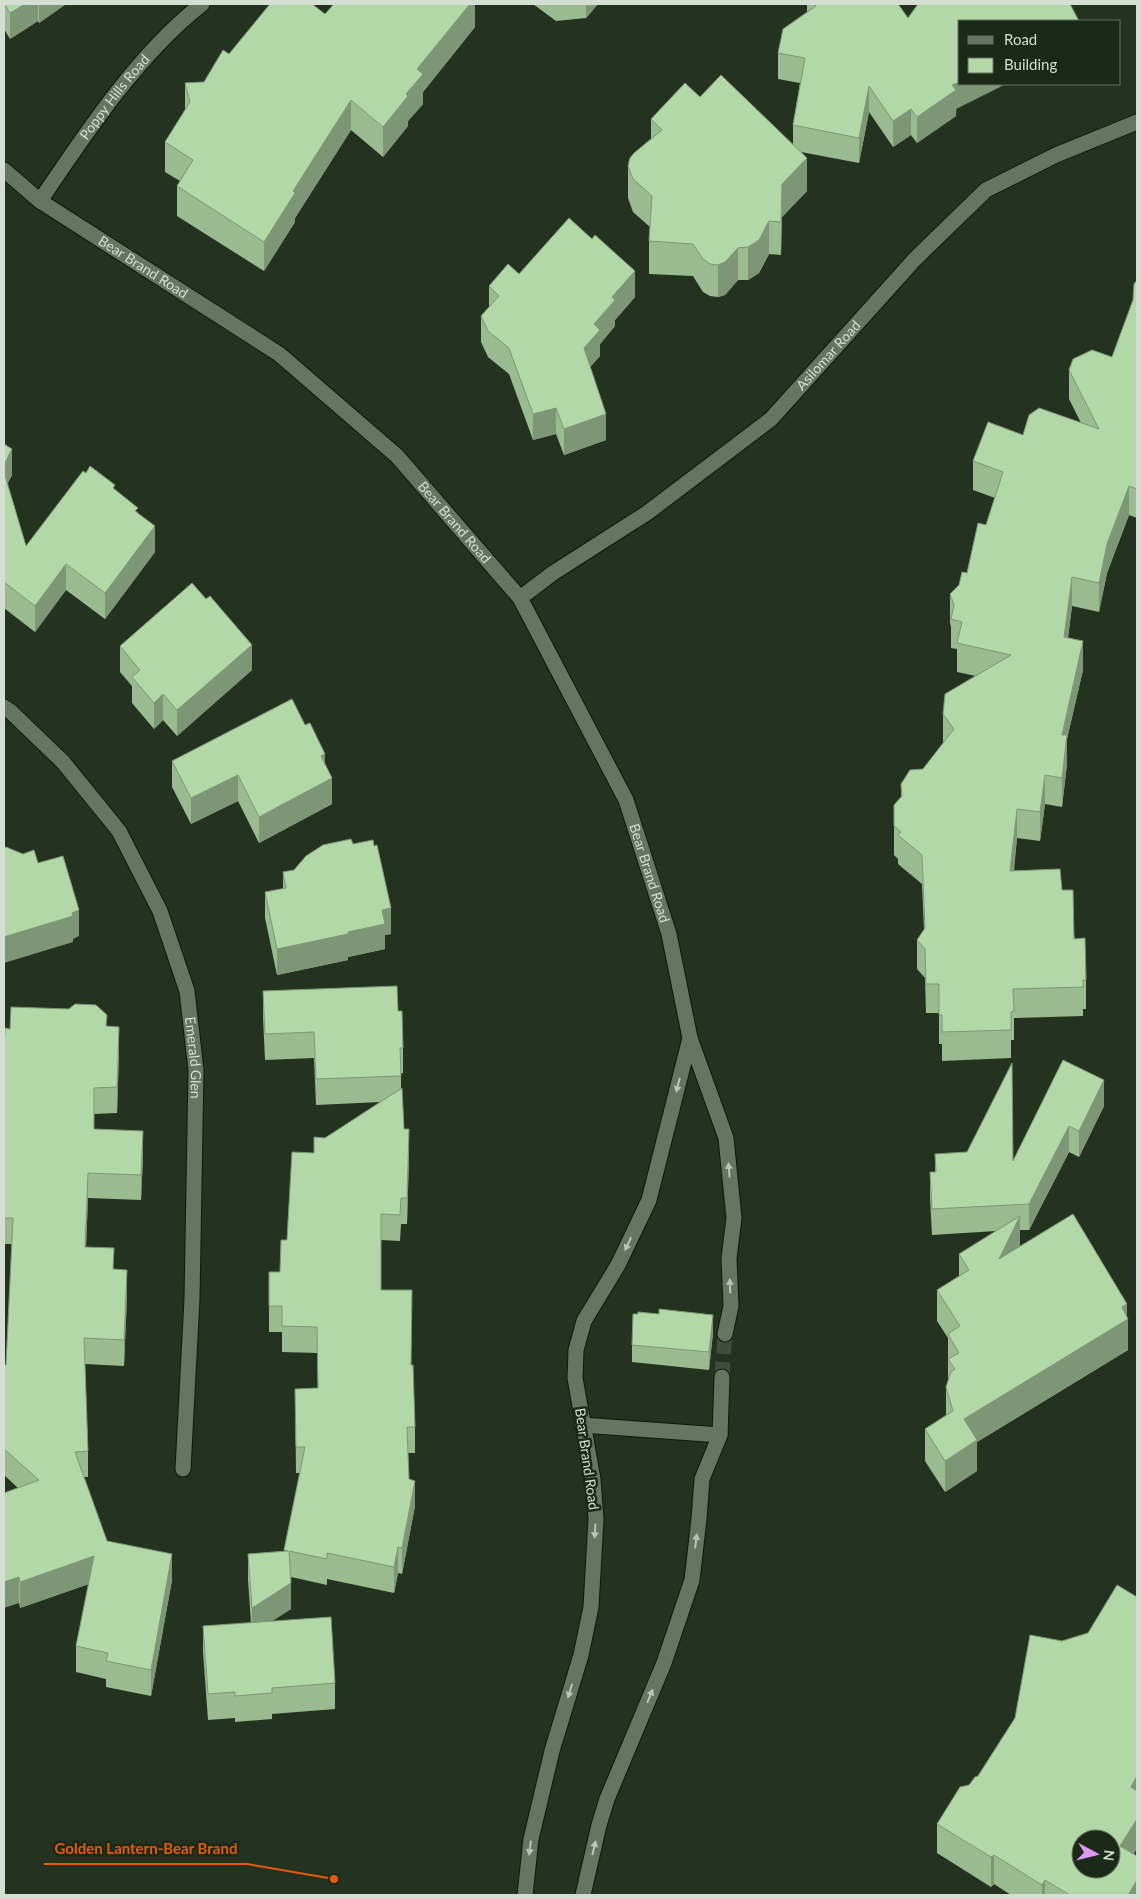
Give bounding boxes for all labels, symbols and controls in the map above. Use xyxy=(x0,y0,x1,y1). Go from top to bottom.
legend xyxy=(958,20,1121,85)
text: Road xyxy=(1004,30,1037,48)
street label: Poppy Hills Road xyxy=(76,51,153,143)
text: Building xyxy=(1004,55,1057,73)
street label: Bear Brand Road xyxy=(96,232,191,302)
street label: Asilomar Road xyxy=(792,317,864,394)
street label: Bear Brand Road xyxy=(415,478,495,566)
street label: Bear Brand Road xyxy=(626,821,674,925)
street label: Emerald Glen xyxy=(182,1016,205,1099)
one-way arrow xyxy=(674,1078,682,1093)
one-way arrow xyxy=(725,1162,733,1178)
one-way arrow xyxy=(624,1237,632,1251)
one-way arrow xyxy=(726,1278,734,1294)
street label: Bear Brand Road xyxy=(572,1407,603,1511)
one-way arrow xyxy=(591,1524,599,1540)
one-way arrow xyxy=(693,1532,701,1548)
one-way arrow xyxy=(566,1684,574,1699)
one-way arrow xyxy=(647,1689,655,1703)
north arrow xyxy=(1071,1829,1121,1879)
callout: Golden Lantern-Bear Brand xyxy=(44,1834,247,1864)
text: Golden Lantern-Bear Brand xyxy=(55,1839,237,1857)
one-way arrow xyxy=(590,1840,598,1855)
one-way arrow xyxy=(526,1841,534,1857)
text: N xyxy=(1100,1849,1118,1862)

